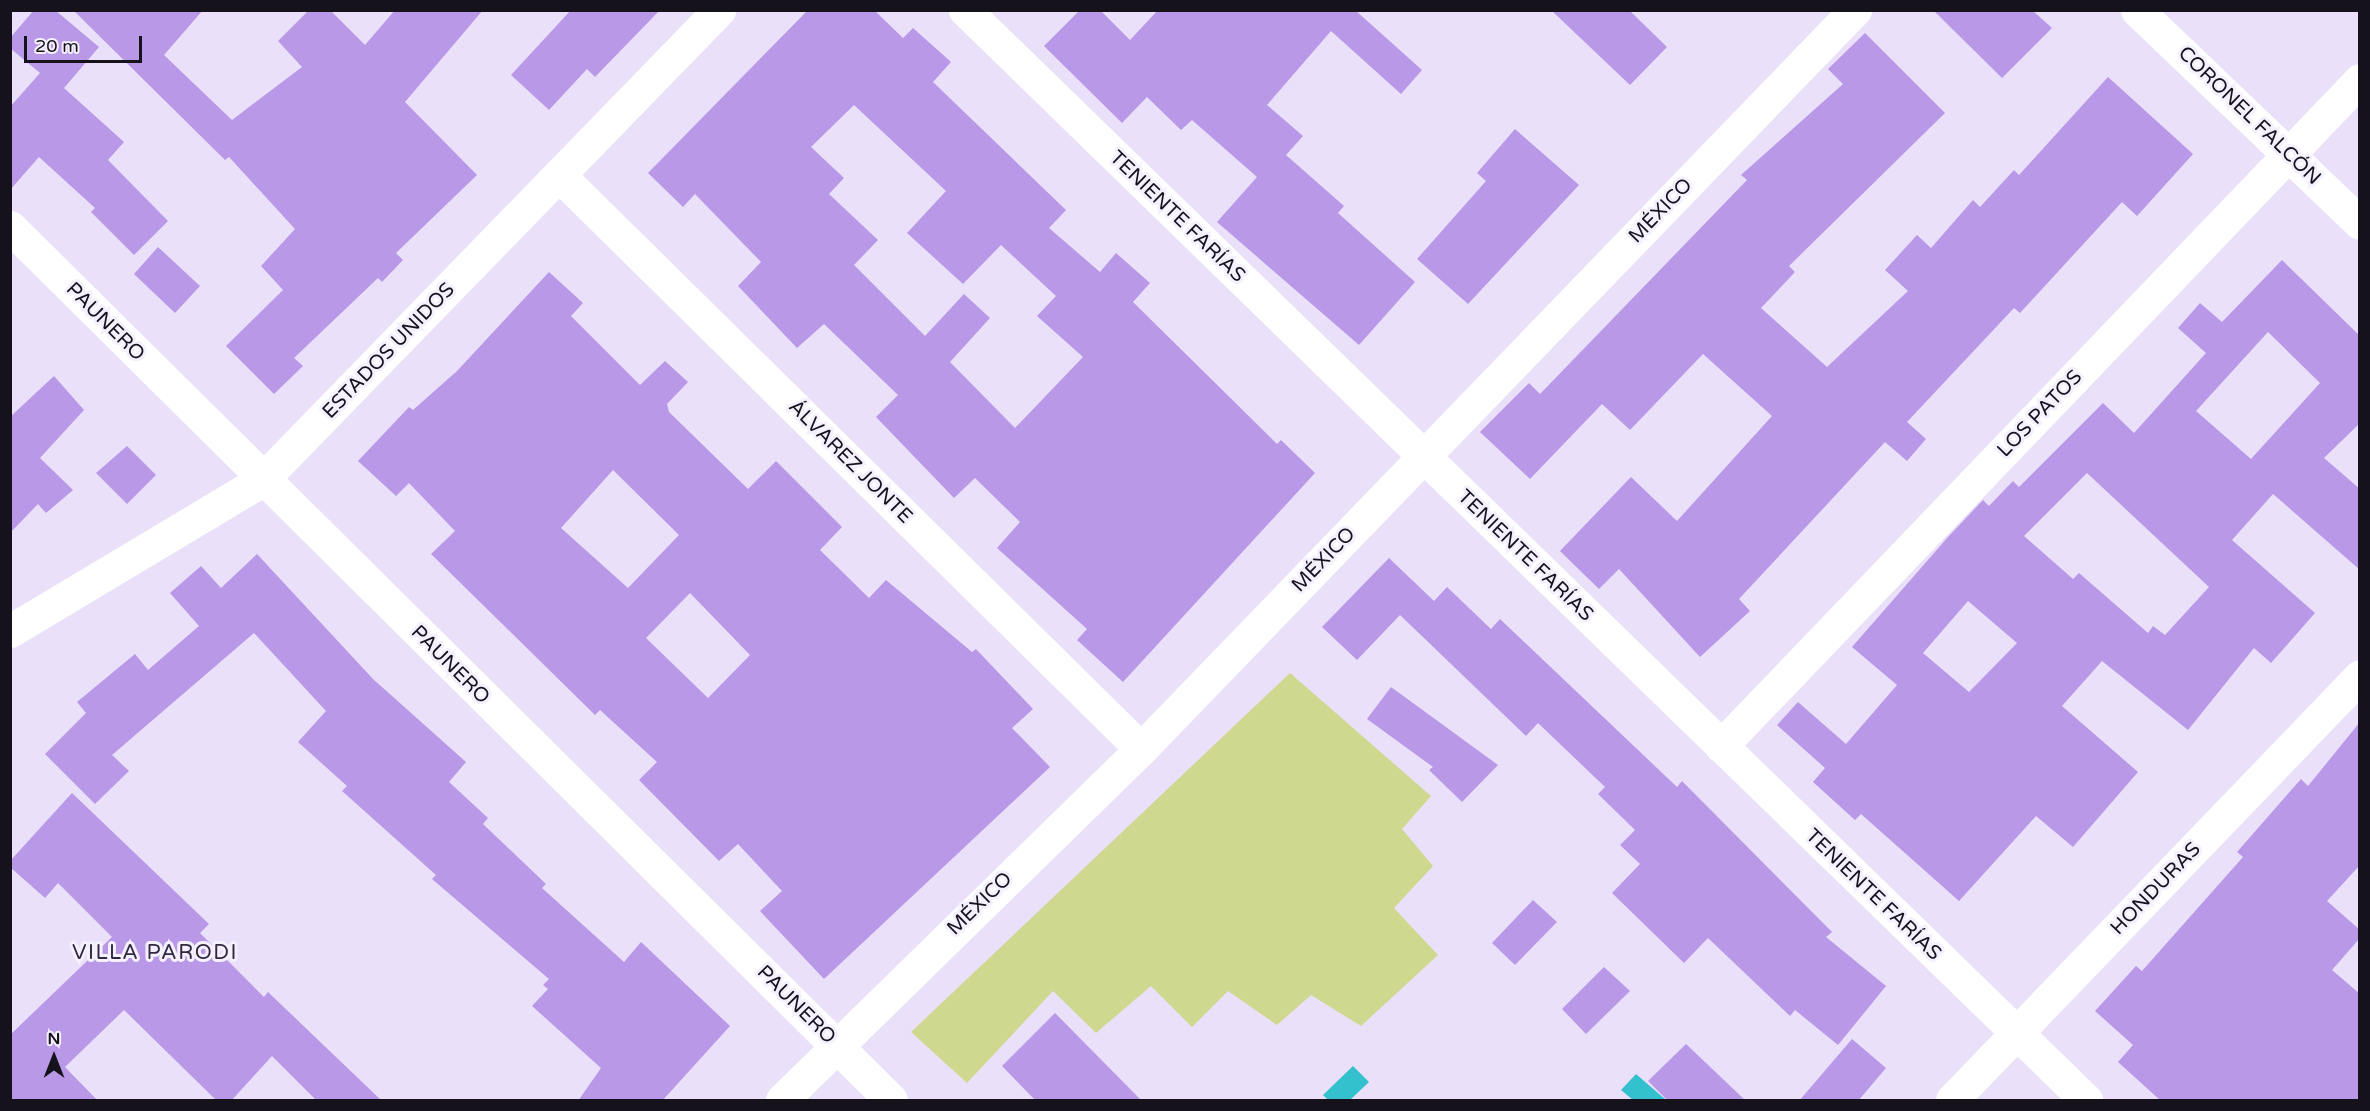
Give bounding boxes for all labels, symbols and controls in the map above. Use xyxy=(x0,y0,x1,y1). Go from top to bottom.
scale bar xyxy=(27,24,146,62)
text: 20 m xyxy=(35,35,79,57)
street label: CORONEL FALCÓN xyxy=(2173,42,2325,190)
street label: TENIENTE FARÍAS xyxy=(1104,146,1250,288)
street label: MÉXICO xyxy=(1624,174,1698,248)
street label: PAUNERO xyxy=(61,278,149,366)
street label: ESTADOS UNIDOS xyxy=(318,278,460,424)
street label: LOS PATOS xyxy=(1993,365,2087,463)
street label: ÁLVAREZ JONTE xyxy=(783,395,917,529)
street label: TENIENTE FARÍAS xyxy=(1452,485,1598,627)
street label: MÉXICO xyxy=(1287,523,1361,597)
street label: PAUNERO xyxy=(406,621,494,709)
street label: TENIENTE FARÍAS xyxy=(1800,824,1946,966)
street label: HONDURAS xyxy=(2106,838,2206,940)
street label: MÉXICO xyxy=(943,867,1017,941)
district label: VILLA PARODI xyxy=(72,940,238,966)
street label: PAUNERO xyxy=(752,961,840,1049)
north arrow xyxy=(24,1027,84,1087)
text: N xyxy=(48,1029,60,1049)

